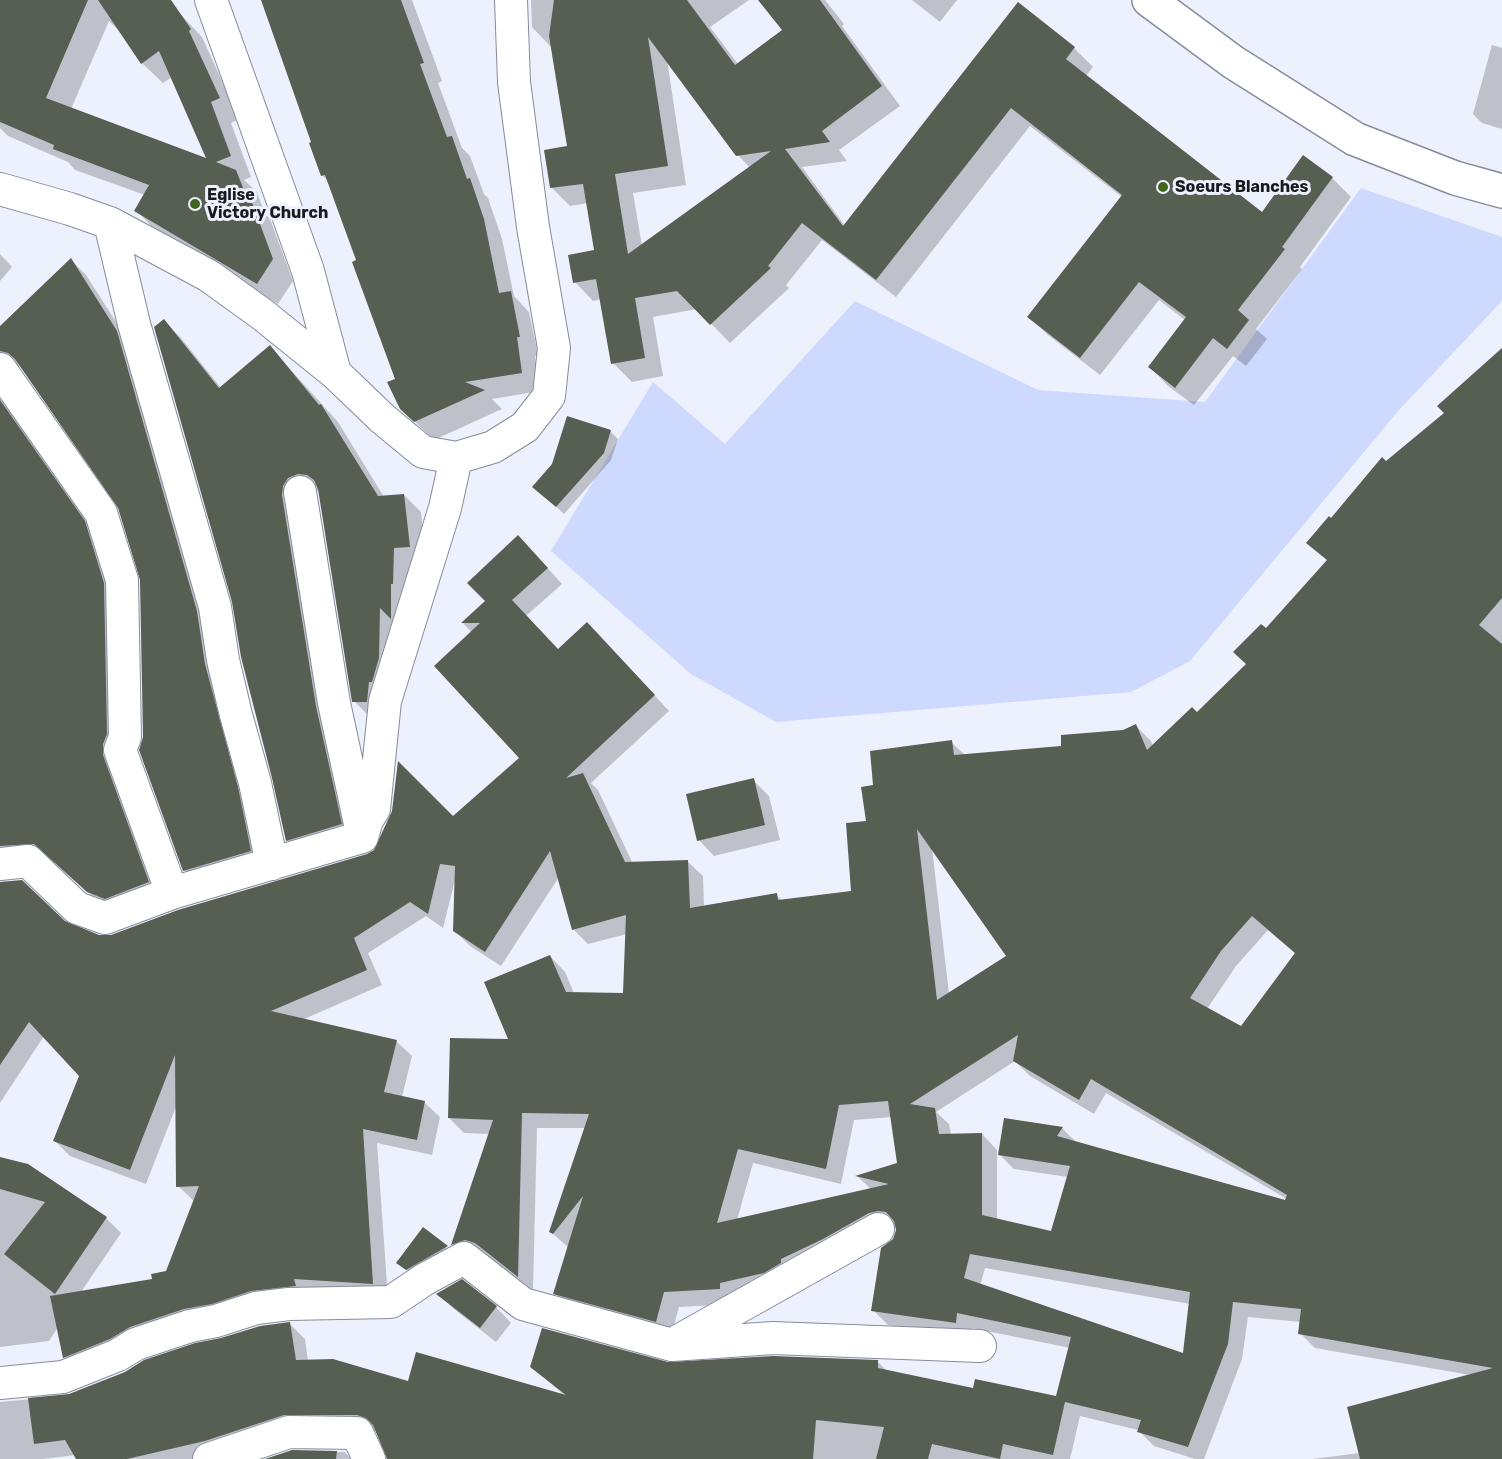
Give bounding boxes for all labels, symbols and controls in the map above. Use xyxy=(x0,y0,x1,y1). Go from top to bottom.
place label: Soeurs Blanches xyxy=(1175,177,1308,197)
marker: Soeurs Blanches xyxy=(1156,180,1170,194)
place label: Eglise Victory Church xyxy=(207,185,328,223)
marker: Eglise Victory Church xyxy=(188,197,202,211)

